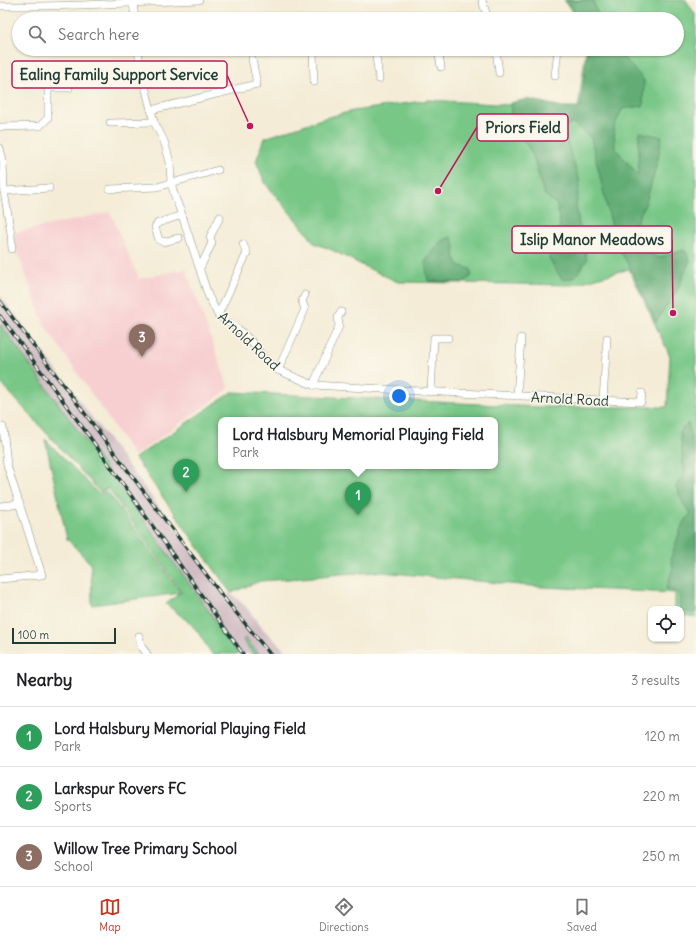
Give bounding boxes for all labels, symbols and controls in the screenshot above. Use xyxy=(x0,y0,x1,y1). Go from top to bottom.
search box xyxy=(12,12,684,56)
icon: search xyxy=(26,23,48,45)
text: Search here xyxy=(58,25,139,44)
callout: Ealing Family Support Service xyxy=(12,61,227,88)
text: Ealing Family Support Service xyxy=(20,65,218,85)
callout: Priors Field xyxy=(477,114,568,141)
text: Priors Field xyxy=(485,118,561,137)
callout: Islip Manor Meadows xyxy=(512,226,672,253)
text: Islip Manor Meadows xyxy=(520,230,664,250)
street label: Arnold Road xyxy=(214,308,284,374)
pin: 3 xyxy=(129,324,155,357)
your location xyxy=(389,386,409,406)
street label: Arnold Road xyxy=(530,388,610,410)
popup xyxy=(218,417,498,469)
text: Lord Halsbury Memorial Playing Field xyxy=(232,425,484,444)
text: Park xyxy=(232,444,259,461)
pin: 2 xyxy=(173,459,199,492)
pin: 1 xyxy=(345,482,371,515)
map controls xyxy=(648,606,684,642)
button: locate xyxy=(648,606,684,642)
scale bar xyxy=(12,626,116,645)
text: 100 m xyxy=(18,628,49,642)
text: Nearby xyxy=(16,669,72,691)
text: 3 results xyxy=(631,672,680,689)
text: Lord Halsbury Memorial Playing Field xyxy=(54,719,306,738)
text: 1 xyxy=(26,728,32,745)
text: 120 m xyxy=(645,728,680,745)
text: Park xyxy=(54,738,81,755)
text: Larkspur Rovers FC xyxy=(54,779,186,798)
text: 2 xyxy=(25,788,33,805)
text: 220 m xyxy=(643,788,680,805)
text: Sports xyxy=(54,798,92,815)
text: Willow Tree Primary School xyxy=(54,839,237,858)
text: 3 xyxy=(25,848,33,865)
text: 250 m xyxy=(642,848,680,865)
text: School xyxy=(54,858,93,875)
tab: Map xyxy=(99,896,121,934)
tab: Directions xyxy=(319,896,369,934)
tab: Saved xyxy=(567,896,597,934)

